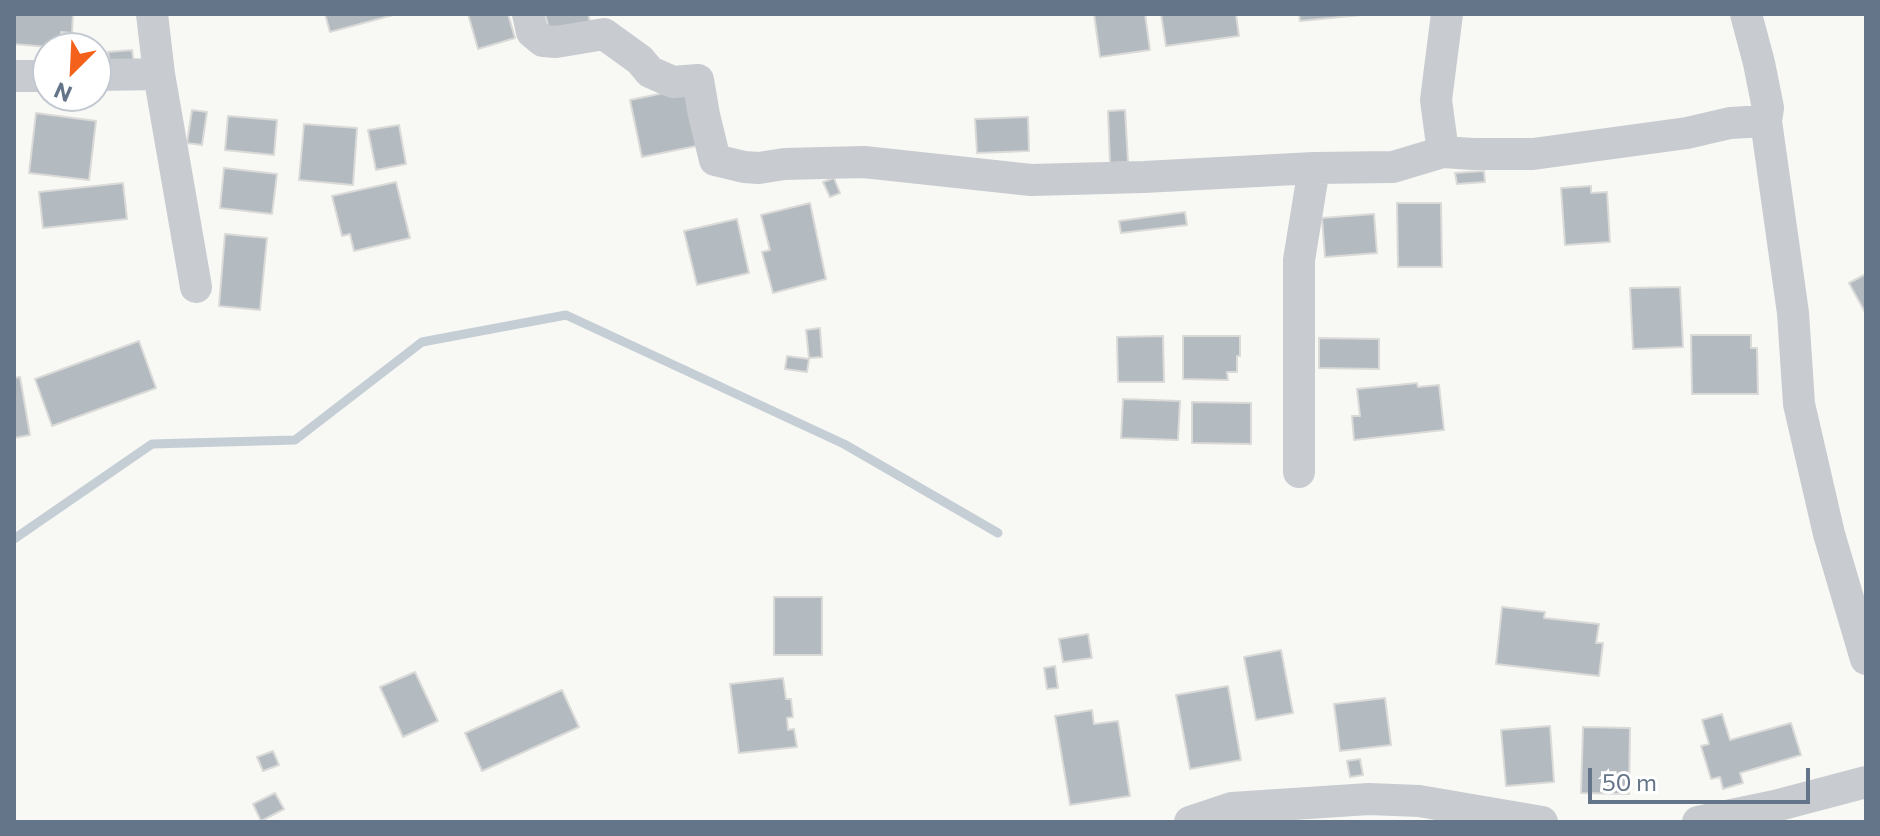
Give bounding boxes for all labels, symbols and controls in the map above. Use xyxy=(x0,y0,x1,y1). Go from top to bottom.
north arrow xyxy=(32,32,112,112)
text: N xyxy=(50,77,76,108)
scale bar xyxy=(1592,752,1814,802)
text: 50 m xyxy=(1602,767,1657,796)

